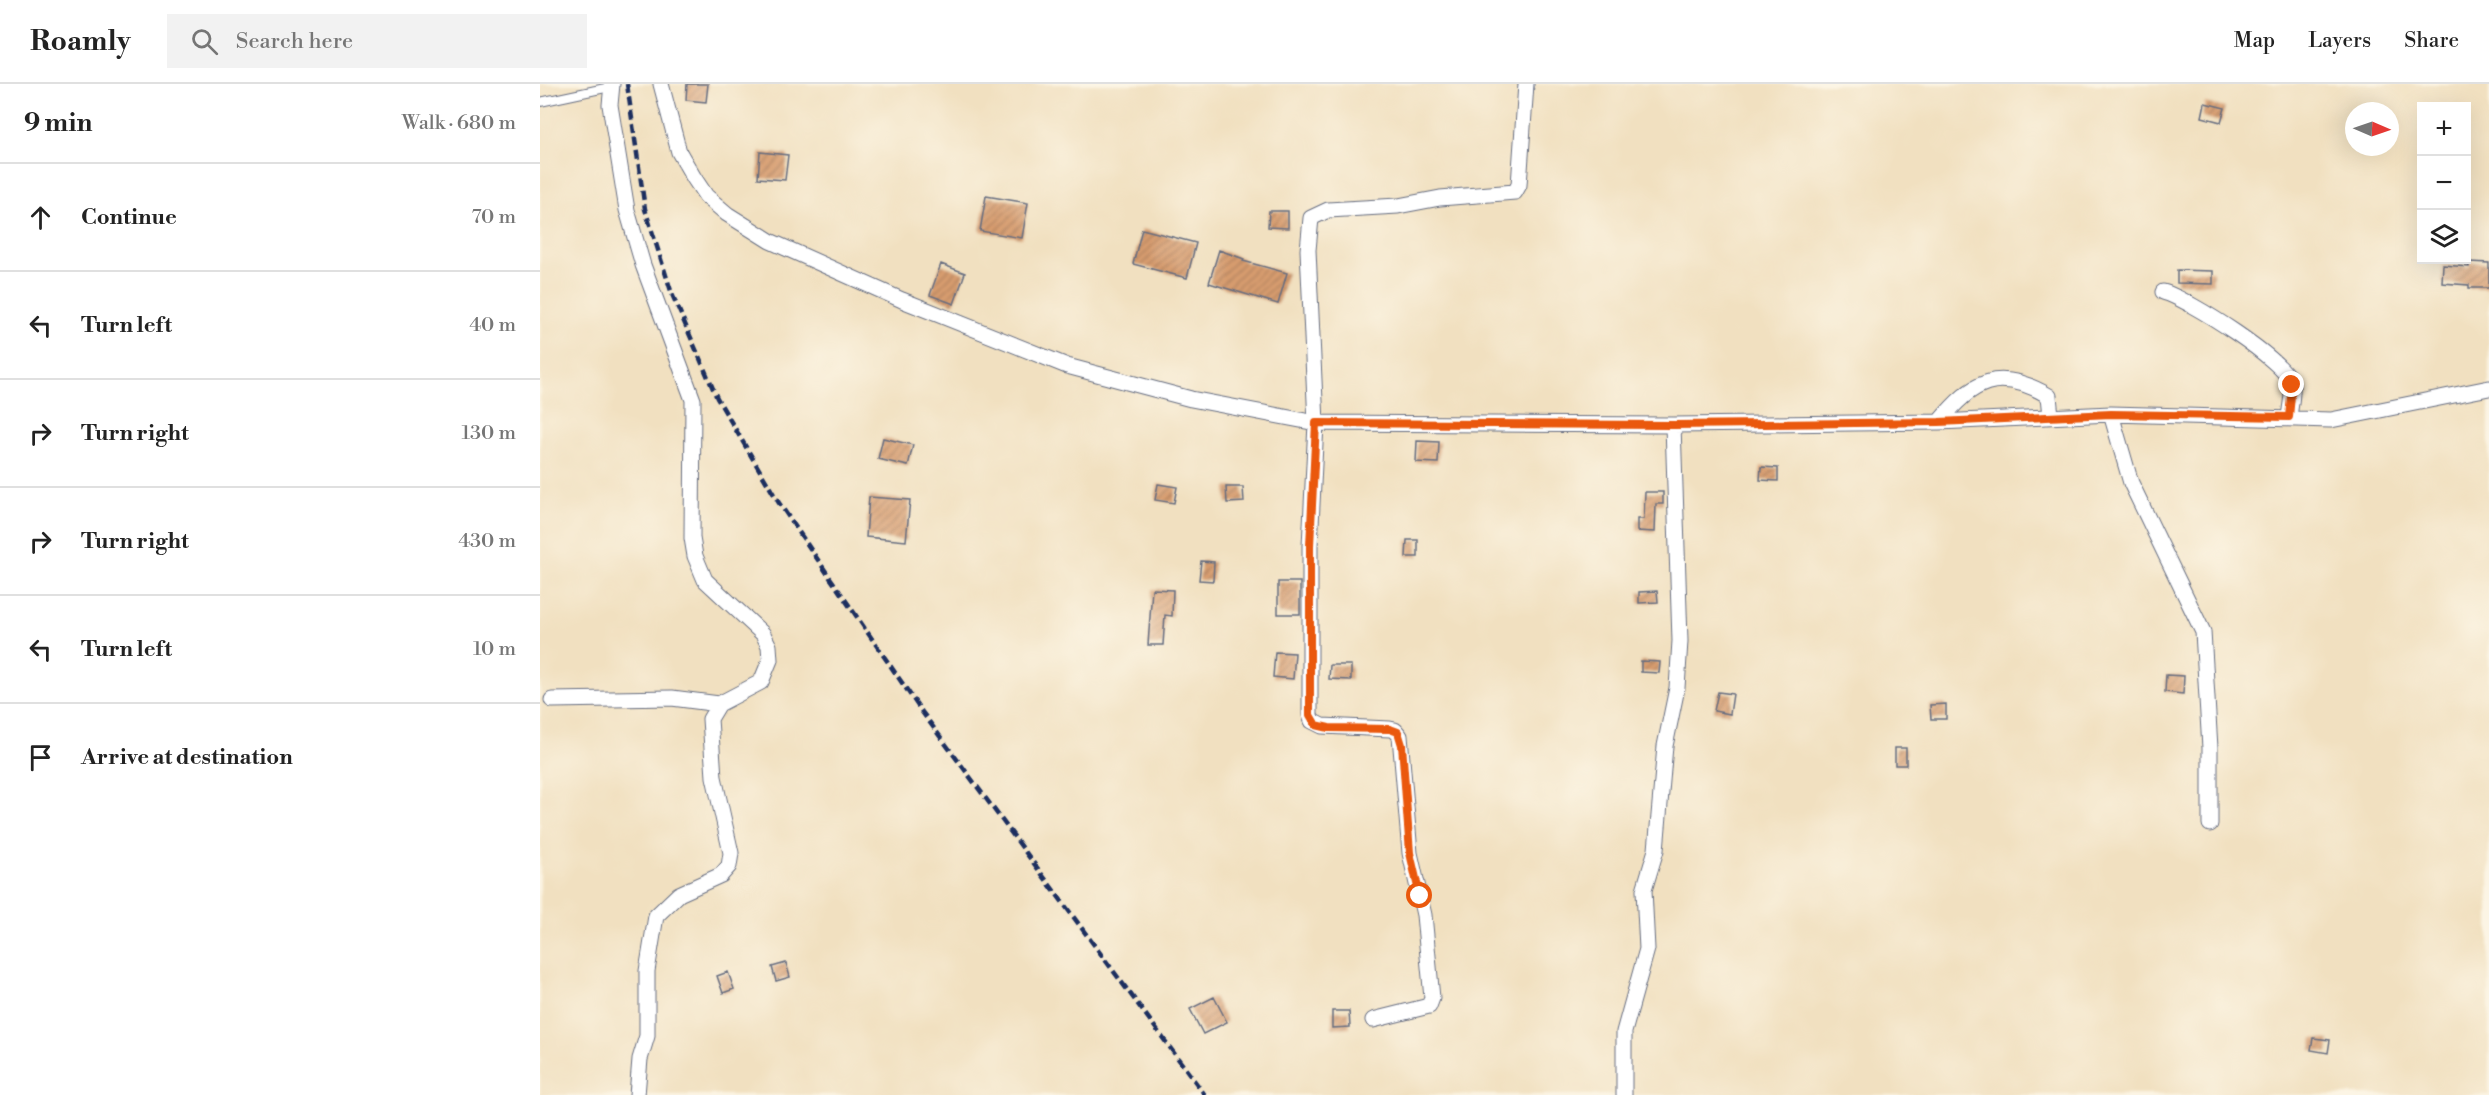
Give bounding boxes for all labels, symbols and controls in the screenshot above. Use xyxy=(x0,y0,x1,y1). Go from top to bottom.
search box xyxy=(167,14,587,68)
text: Roamly xyxy=(30,24,131,59)
icon: search xyxy=(188,25,221,58)
text: Search here xyxy=(236,28,353,55)
text: Map xyxy=(2234,28,2275,54)
text: Layers xyxy=(2308,28,2371,54)
text: Share xyxy=(2404,28,2459,54)
north arrow xyxy=(2345,102,2399,156)
map controls xyxy=(2417,102,2471,264)
button: + xyxy=(2417,102,2471,156)
text: 9 min xyxy=(24,107,92,139)
text: Walk · 680 m xyxy=(402,111,516,136)
button: − xyxy=(2417,156,2471,210)
icon: ahead xyxy=(24,201,57,234)
text: Continue xyxy=(81,204,177,231)
text: 70 m xyxy=(472,205,516,230)
button: layers xyxy=(2417,210,2471,264)
icon: left xyxy=(24,309,57,342)
text: Turn left xyxy=(81,312,172,339)
text: 40 m xyxy=(469,313,516,338)
route end xyxy=(2278,371,2304,397)
icon: right xyxy=(24,417,57,450)
text: Turn right xyxy=(81,420,189,447)
text: 130 m xyxy=(461,421,516,446)
icon: right xyxy=(24,525,57,558)
text: Turn right xyxy=(81,528,189,555)
text: 430 m xyxy=(458,529,516,554)
icon: left xyxy=(24,633,57,666)
text: Turn left xyxy=(81,636,172,663)
text: 10 m xyxy=(473,637,516,662)
icon: arrive xyxy=(24,741,57,774)
text: Arrive at destination xyxy=(81,744,293,771)
route start xyxy=(1406,882,1432,908)

